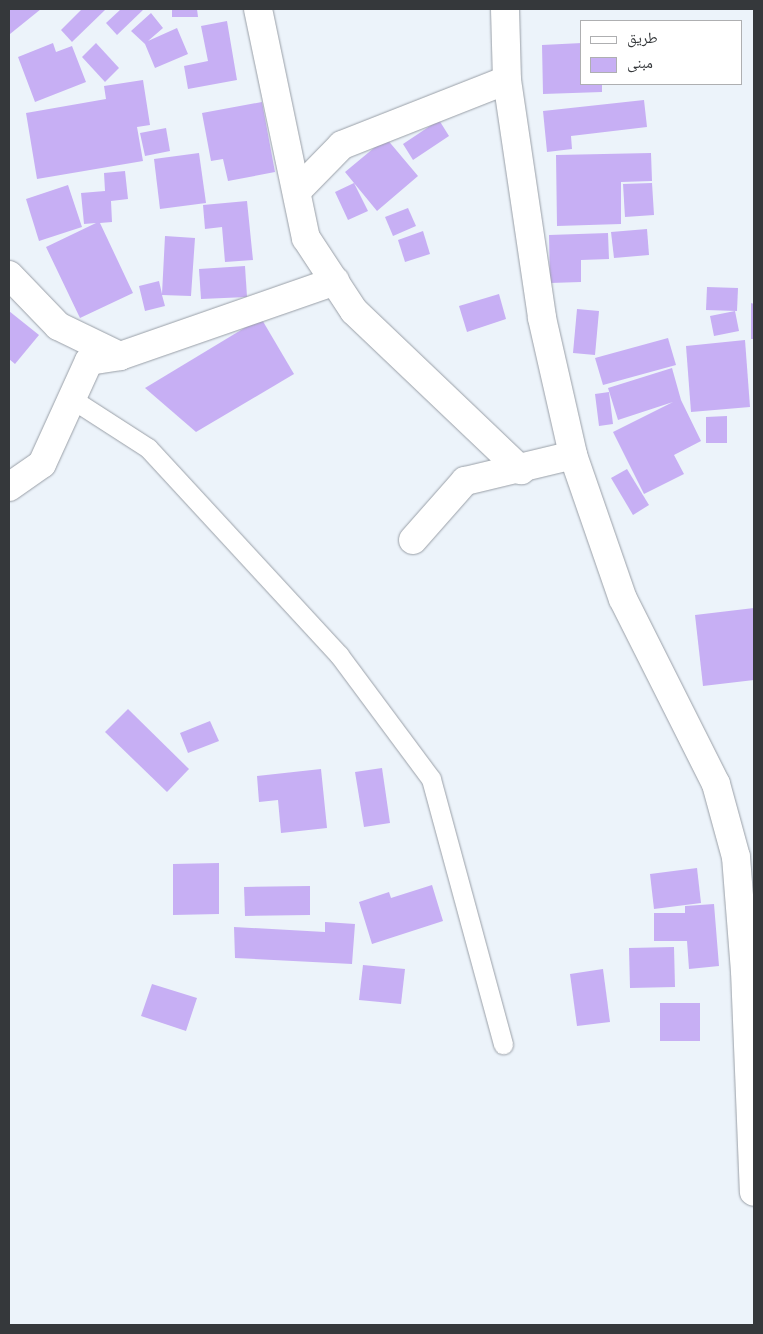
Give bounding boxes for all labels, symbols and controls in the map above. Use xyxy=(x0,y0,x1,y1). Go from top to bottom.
legend xyxy=(580,20,743,85)
text: طريق xyxy=(627,29,658,47)
text: مبنى xyxy=(627,54,653,72)

